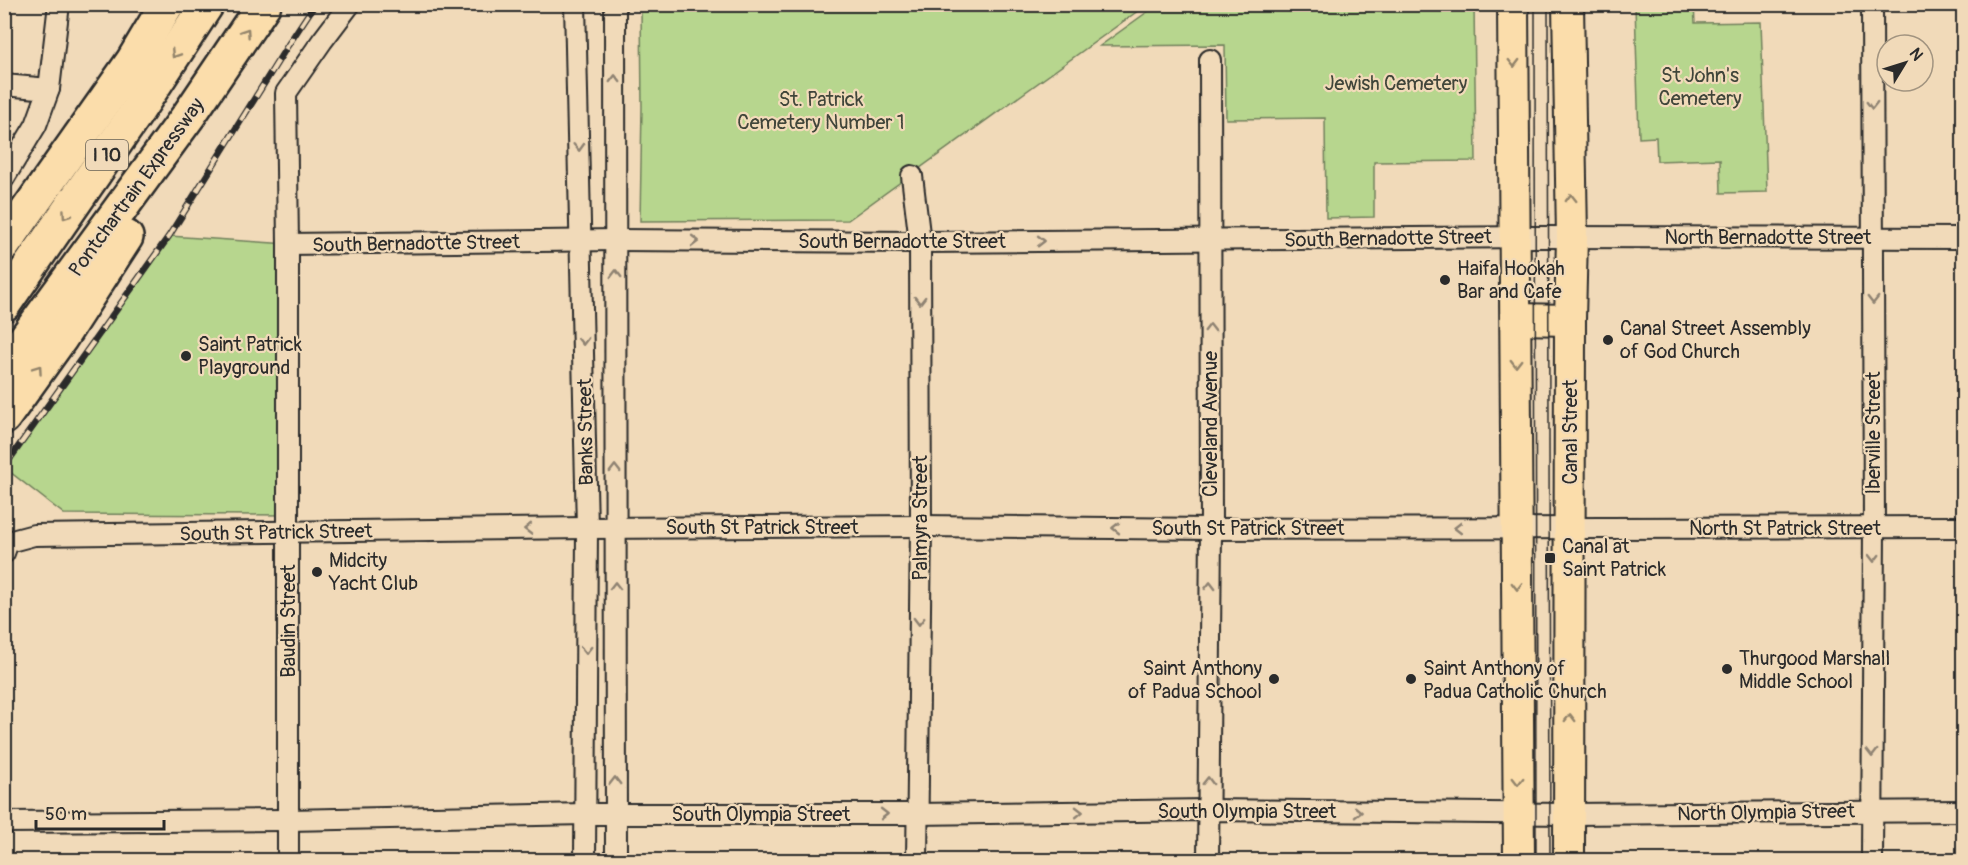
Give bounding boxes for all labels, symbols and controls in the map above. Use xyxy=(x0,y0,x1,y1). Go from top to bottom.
one-way arrow xyxy=(238,28,250,38)
north arrow xyxy=(1875,33,1935,93)
text: N xyxy=(1905,44,1927,65)
one-way arrow xyxy=(171,47,182,58)
one-way arrow xyxy=(1508,58,1520,67)
park label: St John's Cemetery xyxy=(1658,63,1742,111)
park label: Jewish Cemetery xyxy=(1325,71,1468,96)
one-way arrow xyxy=(609,75,621,84)
park label: St. Patrick Cemetery Number 1 xyxy=(737,87,905,135)
street label: Pontchartrain Expressway xyxy=(63,93,210,282)
one-way arrow xyxy=(1866,100,1878,109)
road number: I 10 xyxy=(86,140,128,170)
one-way arrow xyxy=(573,142,585,151)
one-way arrow xyxy=(1565,193,1577,202)
one-way arrow xyxy=(62,208,73,219)
street label: South Bernadotte Street xyxy=(1284,224,1493,253)
street label: North Bernadotte Street xyxy=(1665,225,1872,250)
street label: South Bernadotte Street xyxy=(312,229,521,258)
street label: South Bernadotte Street xyxy=(798,229,1007,254)
one-way arrow xyxy=(691,234,700,247)
one-way arrow xyxy=(1037,235,1046,247)
place label: Haifa Hookah Bar and Cafe xyxy=(1457,256,1565,304)
one-way arrow xyxy=(610,270,622,279)
marker: Haifa Hookah Bar and Cafe xyxy=(1438,273,1452,287)
one-way arrow xyxy=(1867,295,1879,304)
one-way arrow xyxy=(914,296,926,305)
place label: Canal Street Assembly of God Church xyxy=(1620,316,1811,364)
one-way arrow xyxy=(1204,324,1216,333)
place label: Saint Patrick Playground xyxy=(198,332,303,380)
marker: Canal Street Assembly of God Church xyxy=(1601,333,1615,347)
one-way arrow xyxy=(577,337,590,346)
marker: Saint Patrick Playground xyxy=(179,349,193,363)
street label: Cleveland Avenue xyxy=(1198,351,1223,497)
one-way arrow xyxy=(1510,358,1522,367)
one-way arrow xyxy=(31,365,42,376)
street label: Iberville Street xyxy=(1861,371,1886,494)
street label: Banks Street xyxy=(572,377,599,486)
street label: Canal Street xyxy=(1558,379,1583,485)
street label: Palmyra Street xyxy=(908,454,933,581)
one-way arrow xyxy=(609,465,621,474)
street label: South St Patrick Street xyxy=(665,515,859,540)
street label: South St Patrick Street xyxy=(1151,516,1345,541)
street label: North St Patrick Street xyxy=(1689,516,1882,541)
street label: South St Patrick Street xyxy=(179,518,374,547)
one-way arrow xyxy=(1111,522,1120,534)
one-way arrow xyxy=(1453,522,1462,534)
one-way arrow xyxy=(524,523,533,535)
place label: Canal at Saint Patrick xyxy=(1562,534,1667,582)
place label: Midcity Yacht Club xyxy=(328,548,418,596)
marker: Canal at Saint Patrick xyxy=(1543,551,1557,565)
one-way arrow xyxy=(1868,553,1880,562)
street label: Baudin Street xyxy=(276,563,301,678)
marker: Midcity Yacht Club xyxy=(310,565,324,579)
one-way arrow xyxy=(609,582,621,591)
one-way arrow xyxy=(1204,582,1216,591)
one-way arrow xyxy=(1510,582,1523,591)
one-way arrow xyxy=(913,617,926,626)
one-way arrow xyxy=(580,645,592,654)
place label: Thurgood Marshall Middle School xyxy=(1739,646,1890,694)
place label: Saint Anthony of Padua School xyxy=(1128,656,1262,704)
place label: Saint Anthony of Padua Catholic Church xyxy=(1423,656,1607,704)
marker: Thurgood Marshall Middle School xyxy=(1720,662,1734,676)
marker: Saint Anthony of Padua School xyxy=(1267,672,1281,686)
marker: Saint Anthony of Padua Catholic Church xyxy=(1404,672,1418,686)
one-way arrow xyxy=(1564,714,1576,723)
one-way arrow xyxy=(1866,748,1878,757)
one-way arrow xyxy=(609,777,621,786)
one-way arrow xyxy=(1202,777,1214,786)
one-way arrow xyxy=(1512,777,1524,786)
scale bar xyxy=(36,793,164,831)
street label: North Olympia Street xyxy=(1677,798,1856,827)
street label: South Olympia Street xyxy=(1158,799,1337,824)
street label: South Olympia Street xyxy=(672,802,851,827)
text: 50 m xyxy=(45,803,87,826)
one-way arrow xyxy=(1074,806,1083,818)
one-way arrow xyxy=(1353,806,1362,818)
one-way arrow xyxy=(879,808,888,820)

